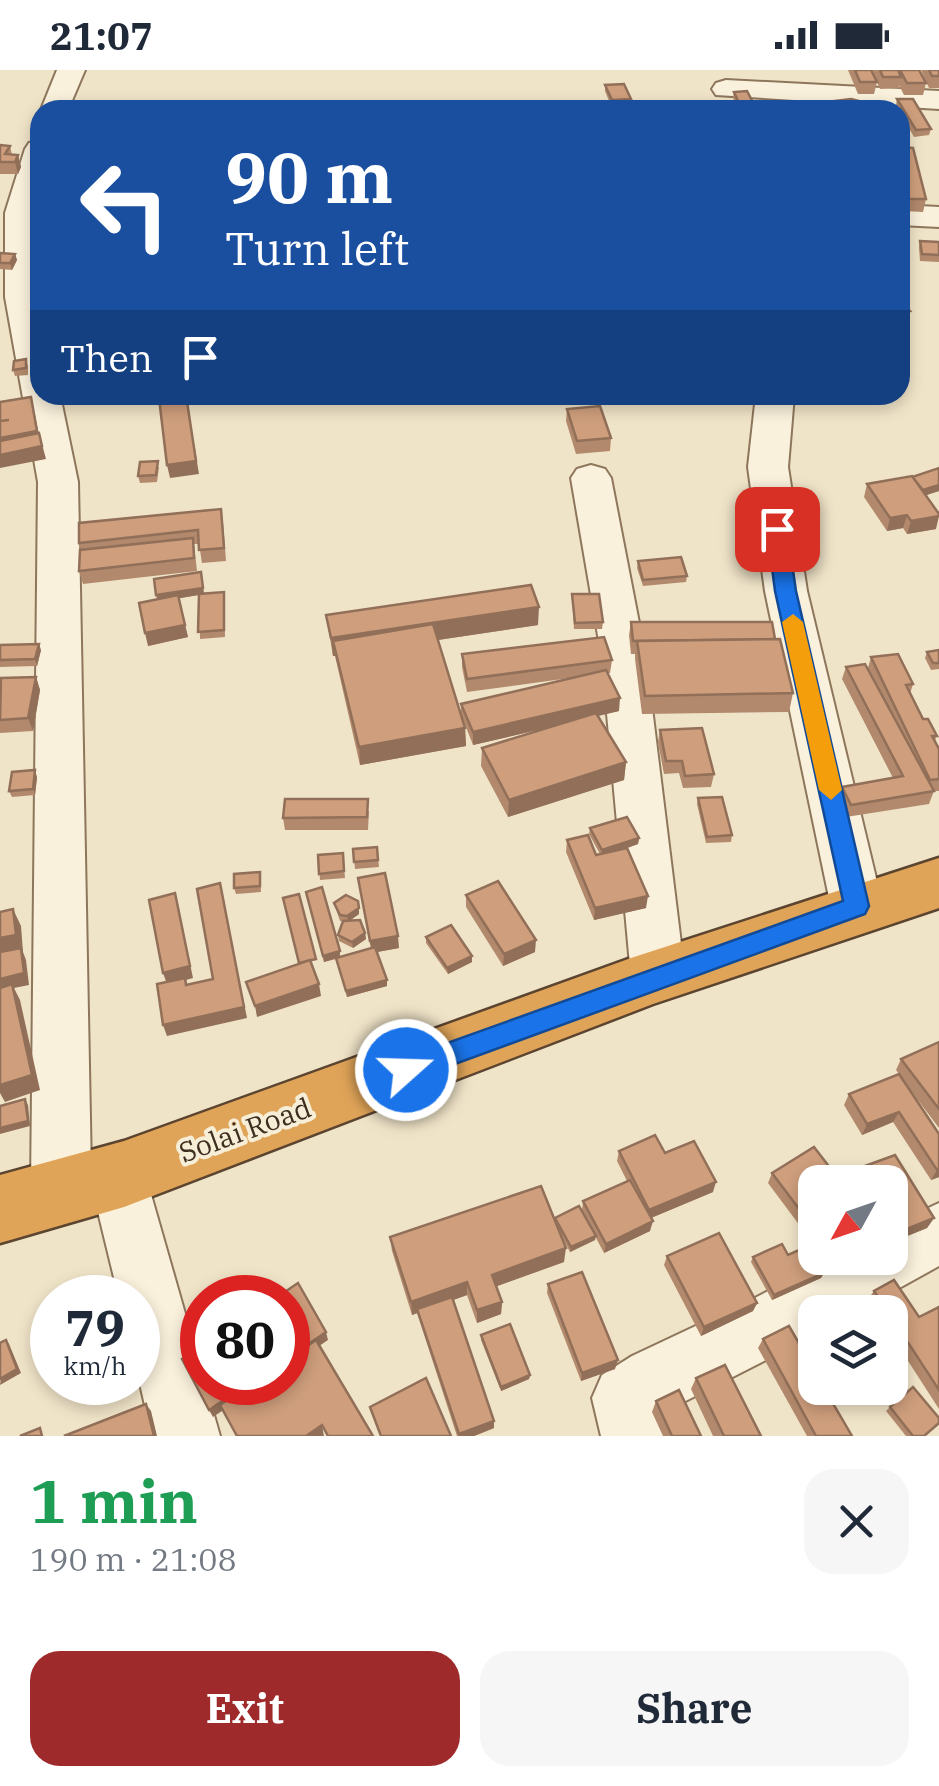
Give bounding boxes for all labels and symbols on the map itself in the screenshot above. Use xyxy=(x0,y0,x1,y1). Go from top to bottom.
pin xyxy=(735,487,820,572)
position arrow xyxy=(354,1018,458,1122)
street label: Solai Road xyxy=(174,1089,316,1171)
north arrow xyxy=(798,1165,908,1275)
speed limit sign: 80 xyxy=(180,1275,310,1405)

